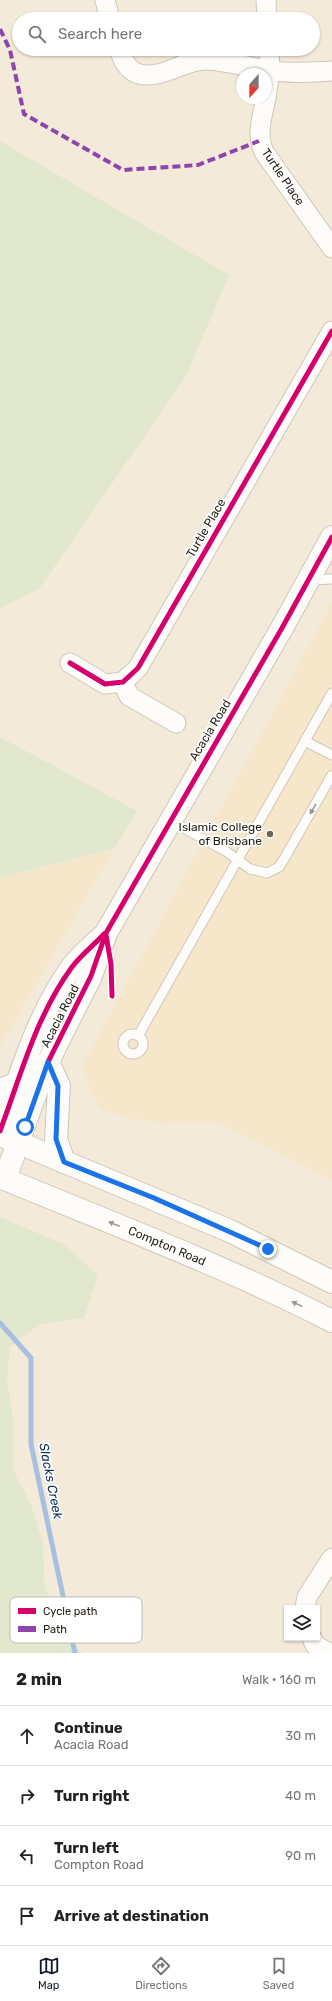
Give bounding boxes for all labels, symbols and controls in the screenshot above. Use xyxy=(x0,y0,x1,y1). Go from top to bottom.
search box xyxy=(12,12,320,56)
icon: search xyxy=(26,23,48,45)
text: Search here xyxy=(58,25,142,43)
north arrow xyxy=(236,68,272,104)
street label: Turtle Place xyxy=(259,146,307,208)
street label: Turtle Place xyxy=(184,496,229,560)
street label: Acacia Road xyxy=(186,697,234,763)
one-way arrow xyxy=(309,803,316,815)
place label: Islamic College of Brisbane xyxy=(179,820,262,848)
marker: Islamic College of Brisbane xyxy=(265,829,275,839)
street label: Acacia Road xyxy=(38,982,82,1050)
route start xyxy=(16,1118,34,1136)
one-way arrow xyxy=(107,1221,119,1227)
street label: Compton Road xyxy=(126,1223,208,1269)
route end xyxy=(259,1240,277,1258)
one-way arrow xyxy=(291,1301,303,1307)
water label: Slacks Creek xyxy=(36,1442,66,1521)
legend xyxy=(10,1597,142,1643)
text: Cycle path xyxy=(43,1605,97,1618)
map controls xyxy=(284,1605,320,1641)
button: layers xyxy=(284,1605,320,1641)
text: Path xyxy=(43,1623,67,1636)
text: 2 min xyxy=(16,1669,62,1689)
text: Walk · 160 m xyxy=(242,1672,316,1687)
text: Continue xyxy=(54,1719,123,1737)
icon: ahead xyxy=(16,1725,38,1747)
text: 30 m xyxy=(285,1728,316,1743)
text: Acacia Road xyxy=(54,1737,128,1752)
icon: right xyxy=(16,1785,38,1807)
text: Turn right xyxy=(54,1787,129,1805)
text: 40 m xyxy=(285,1788,316,1803)
text: Turn left xyxy=(54,1839,119,1857)
icon: left xyxy=(16,1845,38,1867)
text: 90 m xyxy=(285,1848,316,1863)
text: Compton Road xyxy=(54,1857,144,1872)
icon: arrive xyxy=(16,1905,38,1927)
text: Arrive at destination xyxy=(54,1907,209,1925)
tab: Map xyxy=(38,1955,60,1992)
tab: Directions xyxy=(135,1955,187,1992)
tab: Saved xyxy=(263,1955,294,1992)

